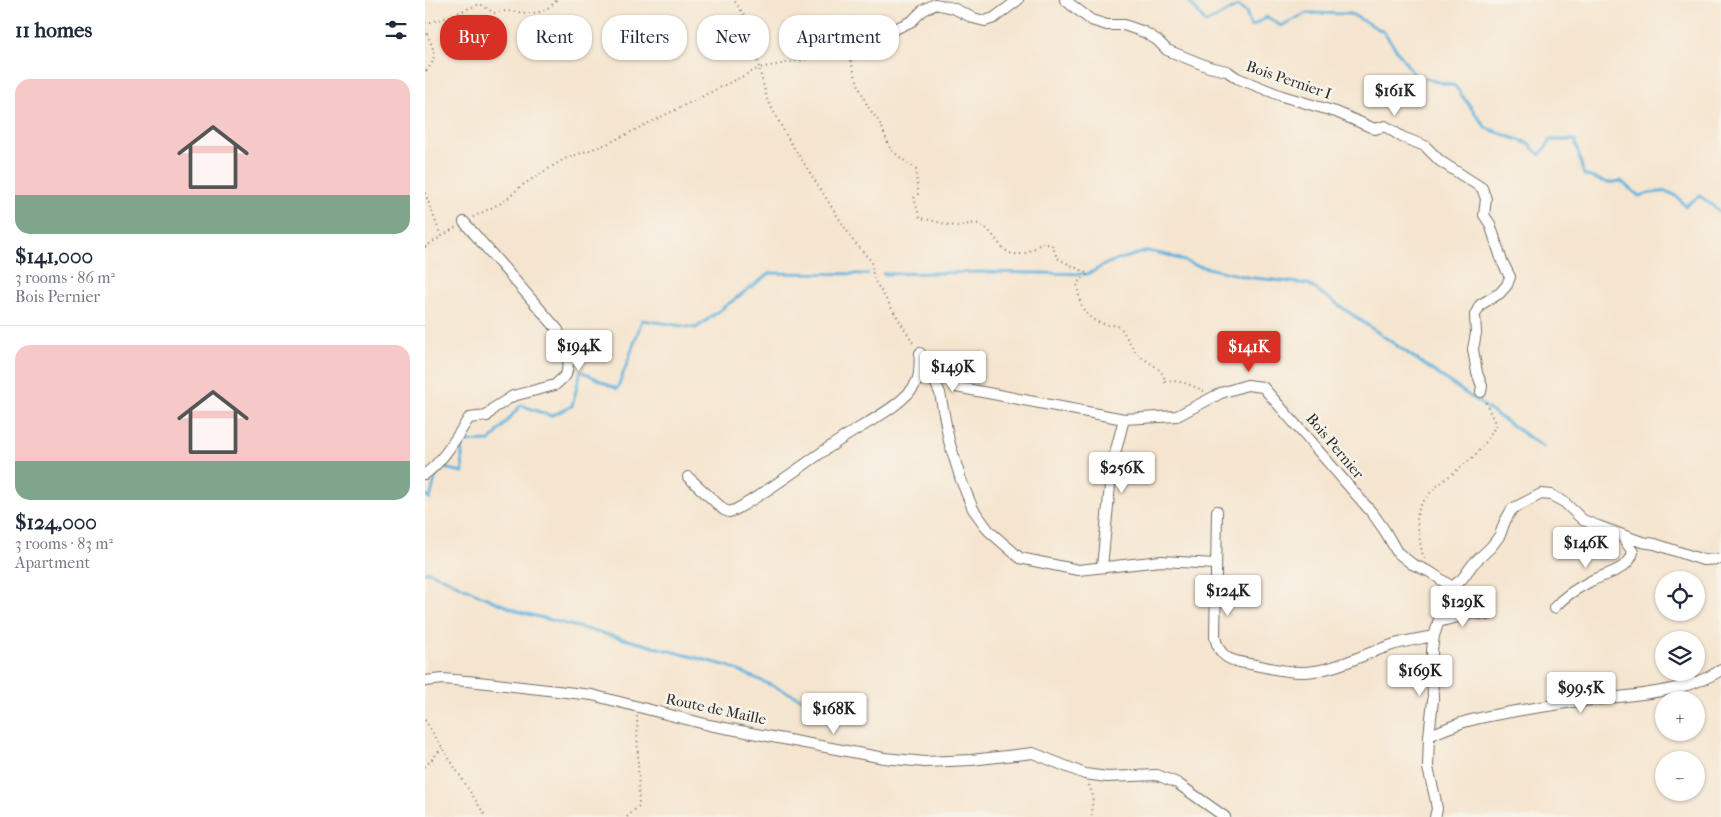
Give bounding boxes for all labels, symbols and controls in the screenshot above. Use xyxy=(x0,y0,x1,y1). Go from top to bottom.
chip: Buy xyxy=(440,15,507,60)
chip: Rent xyxy=(517,15,592,60)
chip: Filters xyxy=(602,15,687,60)
chip: New xyxy=(697,15,769,60)
chip: Apartment xyxy=(779,15,899,60)
icon: filters xyxy=(382,16,410,44)
text: 11 homes xyxy=(15,18,92,42)
street label: Bois Pernier I xyxy=(1244,57,1334,103)
pin: $161K xyxy=(1360,74,1430,117)
text: $161K xyxy=(1375,81,1415,100)
icon: home xyxy=(168,112,258,202)
text: $141,000 xyxy=(15,244,93,268)
text: 3 rooms · 86 m² xyxy=(15,268,115,287)
text: Bois Pernier xyxy=(15,287,100,306)
pin: $194K xyxy=(544,330,614,372)
pin: $141K xyxy=(1214,330,1284,373)
text: $194K xyxy=(557,336,601,355)
text: $141K xyxy=(1228,337,1270,356)
pin: $149K xyxy=(918,350,988,393)
text: $149K xyxy=(931,357,975,376)
icon: home xyxy=(168,377,258,467)
street label: Bois Pernier xyxy=(1302,410,1368,483)
pin: $256K xyxy=(1087,452,1157,494)
text: $256K xyxy=(1100,458,1144,477)
text: $124,000 xyxy=(15,510,97,534)
pin: $146K xyxy=(1551,526,1621,569)
text: $146K xyxy=(1564,533,1608,552)
text: 3 rooms · 83 m² xyxy=(15,534,113,553)
text: Apartment xyxy=(15,553,90,572)
map controls xyxy=(1655,571,1705,801)
button: locate xyxy=(1655,571,1705,621)
pin: $124K xyxy=(1193,574,1263,617)
text: $124K xyxy=(1206,581,1250,600)
pin: $129K xyxy=(1428,586,1498,628)
text: $129K xyxy=(1442,592,1484,611)
button: layers xyxy=(1655,631,1705,681)
pin: $169K xyxy=(1385,654,1455,697)
text: $169K xyxy=(1398,661,1442,680)
pin: $99.5K xyxy=(1540,672,1622,714)
text: $99.5K xyxy=(1558,678,1604,697)
street label: Route de Maille xyxy=(664,690,768,729)
button: + xyxy=(1655,691,1705,741)
pin: $168K xyxy=(799,692,869,735)
text: $168K xyxy=(813,699,855,718)
button: − xyxy=(1655,751,1705,801)

